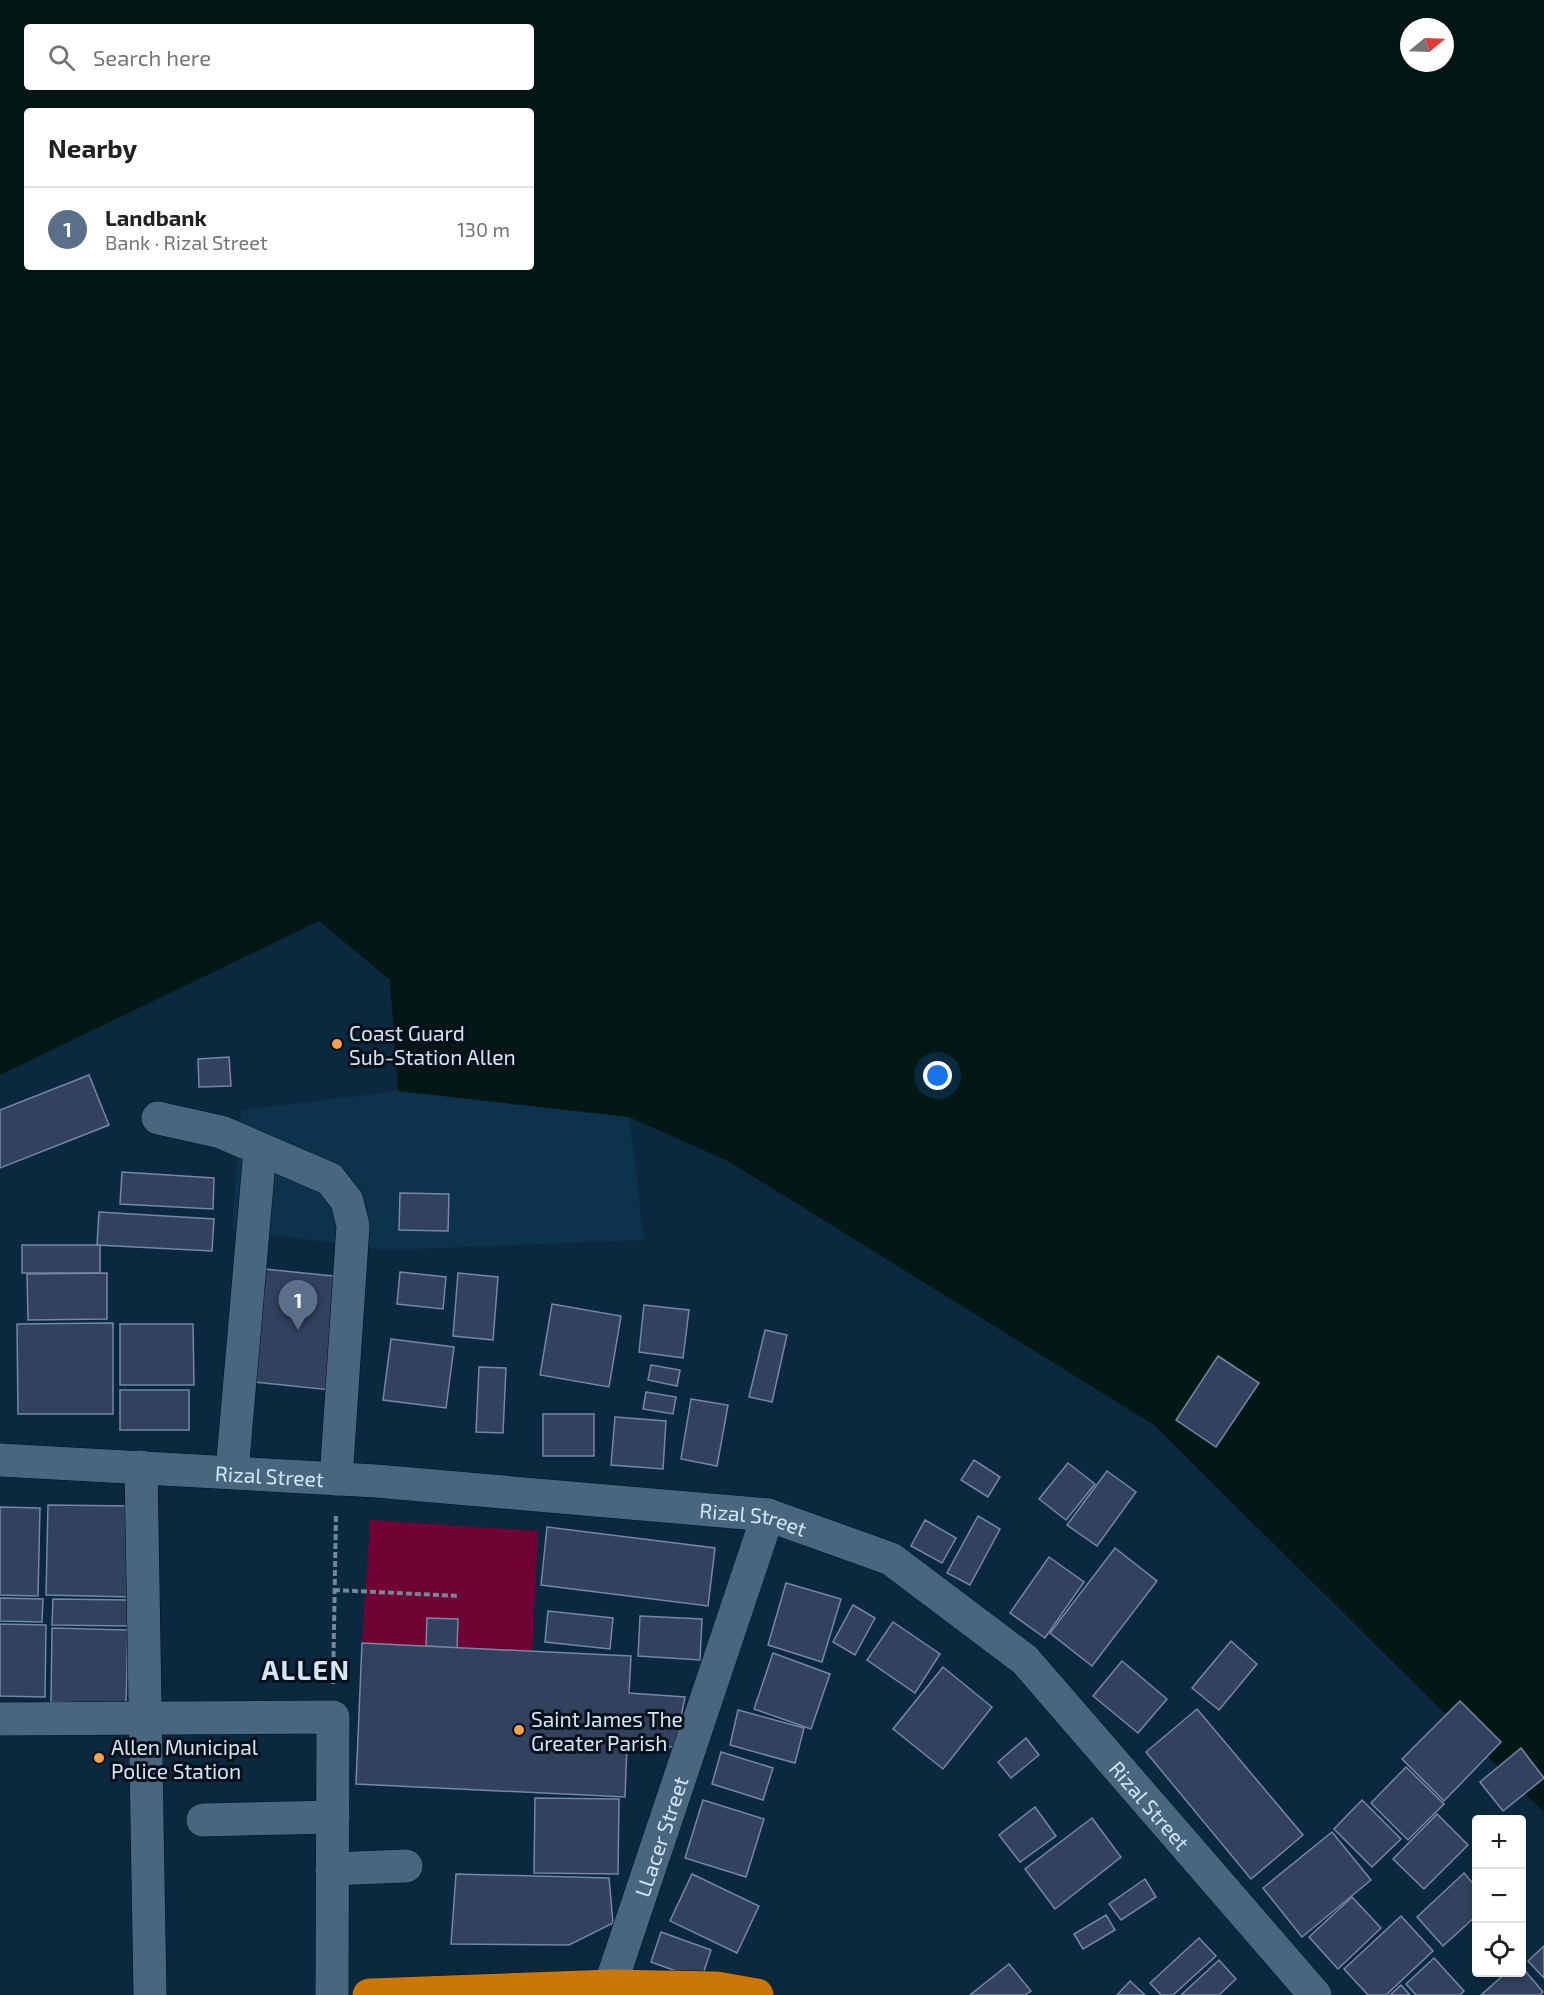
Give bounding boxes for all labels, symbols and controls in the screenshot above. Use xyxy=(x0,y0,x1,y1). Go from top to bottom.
north arrow xyxy=(1400,18,1454,72)
search box xyxy=(24,24,534,90)
icon: search xyxy=(45,41,78,74)
text: Search here xyxy=(93,44,211,70)
text: Nearby xyxy=(48,132,137,163)
text: Landbank xyxy=(105,204,207,230)
text: 1 xyxy=(63,217,72,241)
text: 130 m xyxy=(457,217,510,241)
text: Bank · Rizal Street xyxy=(105,230,268,254)
place label: Coast Guard Sub-Station Allen xyxy=(349,1020,516,1069)
marker: Coast Guard Sub-Station Allen xyxy=(330,1037,344,1051)
your location xyxy=(923,1061,952,1090)
pin: 1 xyxy=(278,1280,318,1330)
street label: Rizal Street xyxy=(214,1460,325,1491)
street label: Rizal Street xyxy=(698,1497,810,1540)
district label: ALLEN xyxy=(261,1653,351,1685)
place label: Saint James The Greater Parish xyxy=(531,1706,683,1755)
marker: Saint James The Greater Parish xyxy=(512,1723,526,1737)
place label: Allen Municipal Police Station xyxy=(111,1734,259,1783)
marker: Allen Municipal Police Station xyxy=(92,1751,106,1765)
street label: Rizal Street xyxy=(1105,1755,1196,1854)
street label: LLacer Street xyxy=(628,1773,692,1900)
map controls xyxy=(1472,1815,1526,1977)
button: + xyxy=(1472,1815,1526,1869)
button: − xyxy=(1472,1869,1526,1923)
button: locate xyxy=(1472,1923,1526,1977)

